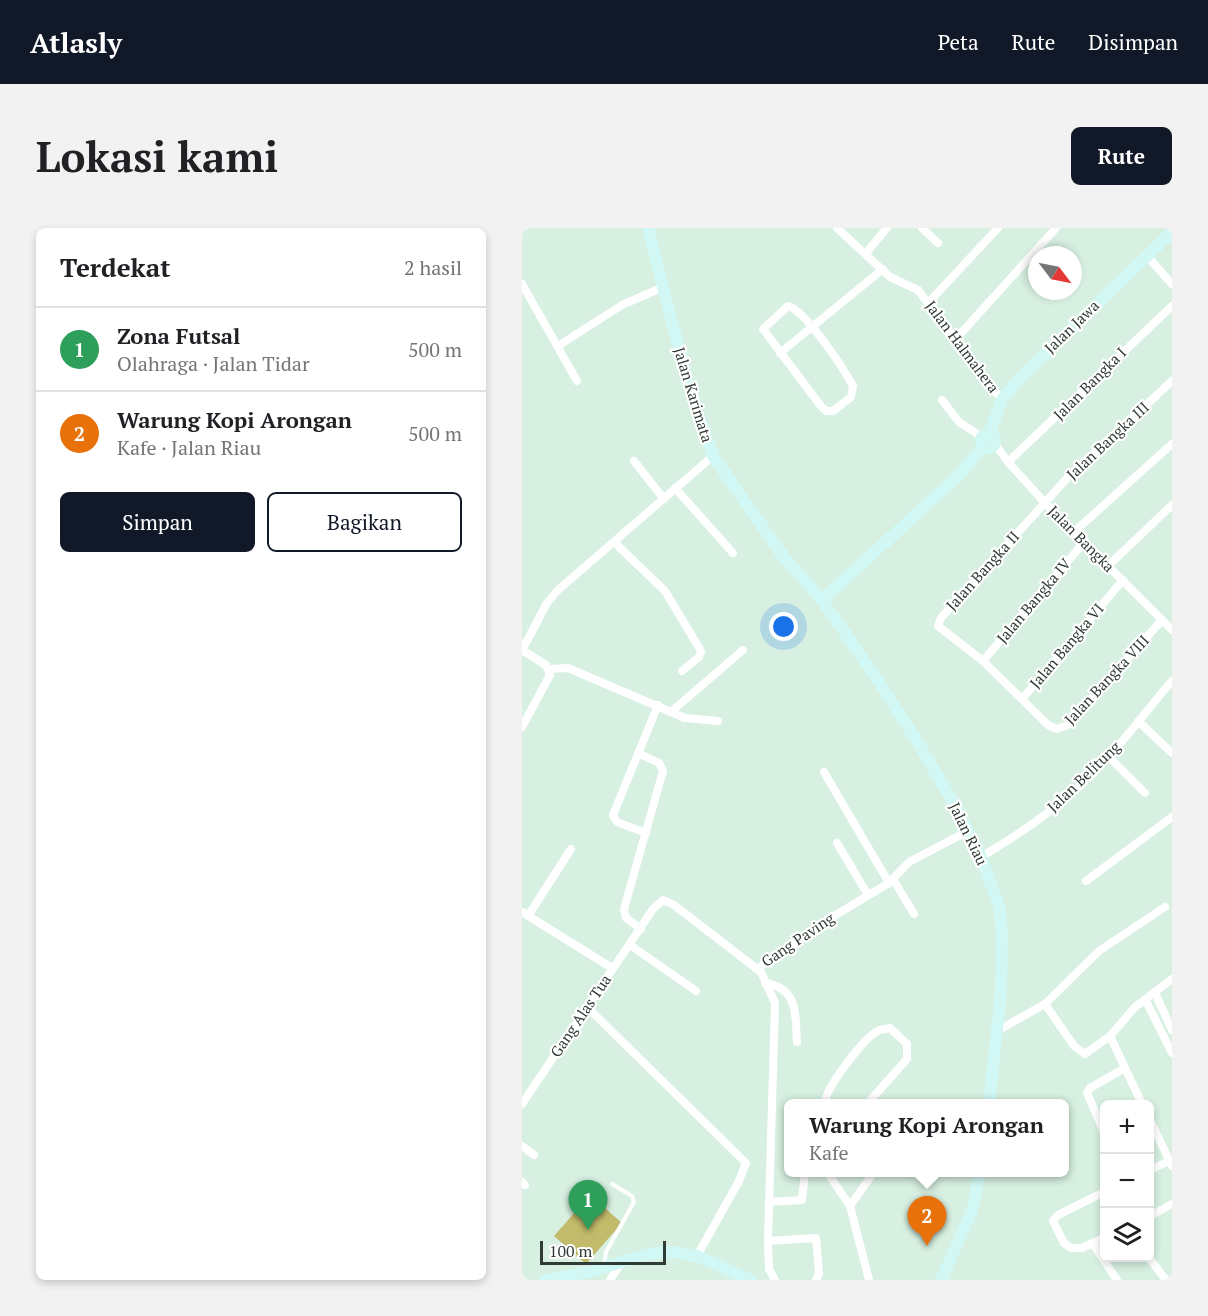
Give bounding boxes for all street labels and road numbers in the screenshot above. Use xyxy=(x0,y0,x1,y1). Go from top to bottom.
street label: Jalan Jawa xyxy=(1040,295,1103,357)
street label: Jalan Halmahera xyxy=(922,296,1004,397)
street label: Jalan Bangka I xyxy=(1049,343,1130,424)
street label: Jalan Karimata xyxy=(670,345,718,445)
street label: Jalan Bangka III xyxy=(1062,397,1153,484)
street label: Jalan Bangka xyxy=(1044,501,1120,576)
street label: Jalan Bangka II xyxy=(941,526,1023,614)
street label: Jalan Bangka IV xyxy=(992,553,1075,647)
street label: Jalan Bangka VI xyxy=(1025,599,1108,692)
street label: Jalan Bangka VIII xyxy=(1060,630,1153,728)
street label: Jalan Belitung xyxy=(1043,736,1125,816)
street label: Jalan Riau xyxy=(945,799,993,869)
street label: Gang Paving xyxy=(757,907,839,971)
street label: Gang Alas Tua xyxy=(545,970,615,1061)

